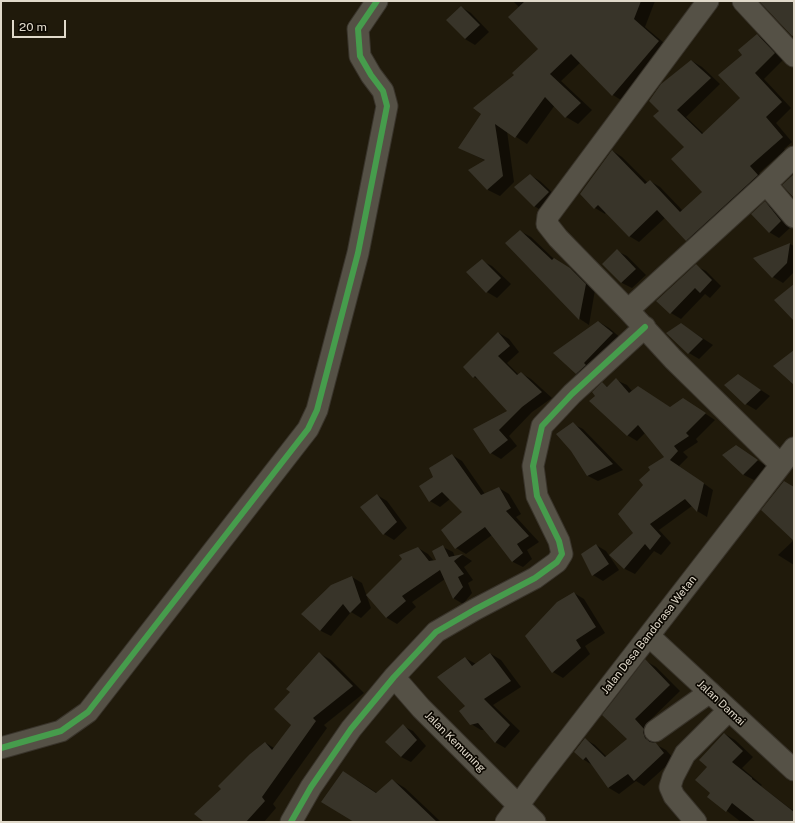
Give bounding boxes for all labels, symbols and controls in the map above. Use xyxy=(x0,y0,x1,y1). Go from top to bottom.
scale bar xyxy=(14,12,68,38)
text: 20 m xyxy=(19,20,47,34)
street label: Jalan Desa Bandorasa Wetan xyxy=(599,573,699,697)
street label: Jalan Damai xyxy=(694,677,748,729)
street label: Jalan Kemuning xyxy=(422,709,488,775)

